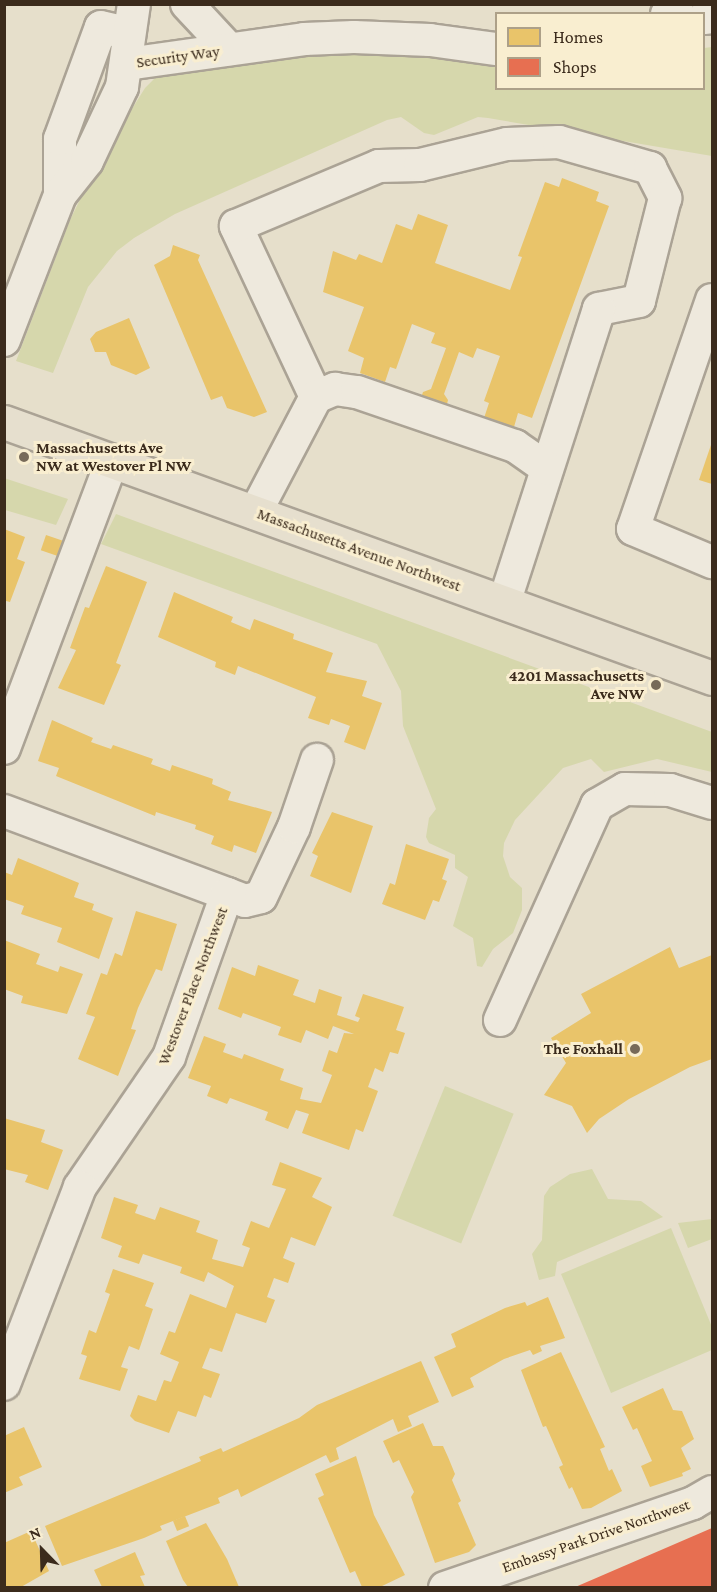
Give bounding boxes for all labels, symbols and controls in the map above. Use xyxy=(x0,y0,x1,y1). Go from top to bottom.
legend xyxy=(495,12,705,90)
text: Homes xyxy=(553,27,603,47)
street label: Security Way xyxy=(135,42,221,72)
text: Shops xyxy=(553,57,597,77)
place label: Massachusetts Ave NW at Westover Pl NW xyxy=(36,438,191,476)
marker: Massachusetts Ave NW at Westover Pl NW xyxy=(17,450,31,464)
street label: Massachusetts Avenue Northwest xyxy=(254,504,464,596)
place label: 4201 Massachusetts Ave NW xyxy=(509,666,644,704)
marker: 4201 Massachusetts Ave NW xyxy=(649,678,663,692)
street label: Westover Place Northwest xyxy=(154,904,232,1068)
place label: The Foxhall xyxy=(543,1039,623,1059)
marker: The Foxhall xyxy=(628,1042,642,1056)
street label: Embassy Park Drive Northwest xyxy=(500,1495,692,1577)
north arrow xyxy=(12,1520,72,1580)
text: N xyxy=(26,1523,43,1543)

